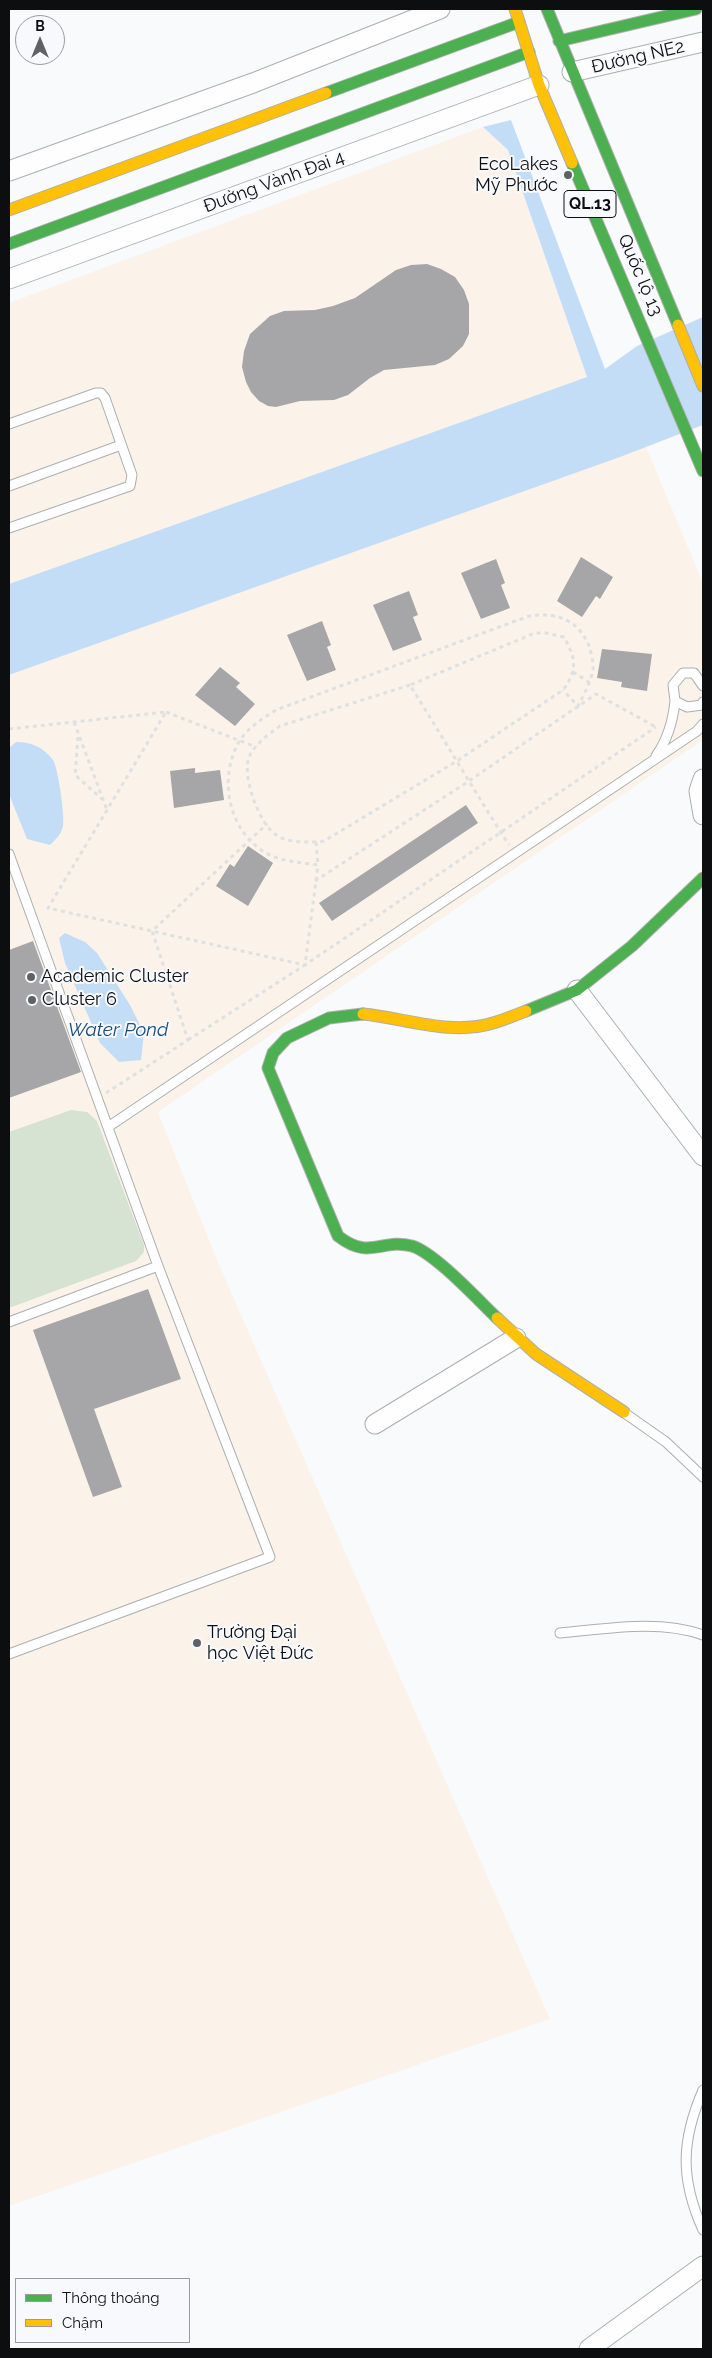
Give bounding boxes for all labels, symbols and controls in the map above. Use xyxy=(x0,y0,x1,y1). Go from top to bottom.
north arrow xyxy=(15,15,65,65)
text: B xyxy=(35,18,45,34)
street label: Đường NE2 xyxy=(589,36,687,78)
street label: Đường Vành Đai 4 xyxy=(201,146,347,218)
place label: EcoLakes Mỹ Phước xyxy=(475,154,558,196)
marker: EcoLakes Mỹ Phước xyxy=(562,169,574,181)
road number: QL.13 xyxy=(564,190,616,218)
street label: Quốc lộ 13 xyxy=(613,231,667,319)
place label: Academic Cluster xyxy=(41,966,189,988)
marker: Academic Cluster xyxy=(25,971,37,983)
place label: Cluster 6 xyxy=(42,989,117,1011)
marker: Cluster 6 xyxy=(26,994,38,1006)
water label: Water Pond xyxy=(68,1019,168,1041)
place label: Trường Đại học Việt Đức xyxy=(207,1622,314,1665)
marker: Trường Đại học Việt Đức xyxy=(191,1637,203,1649)
legend xyxy=(15,2278,190,2343)
text: Thông thoáng xyxy=(62,2289,160,2307)
text: Chậm xyxy=(62,2314,103,2332)

